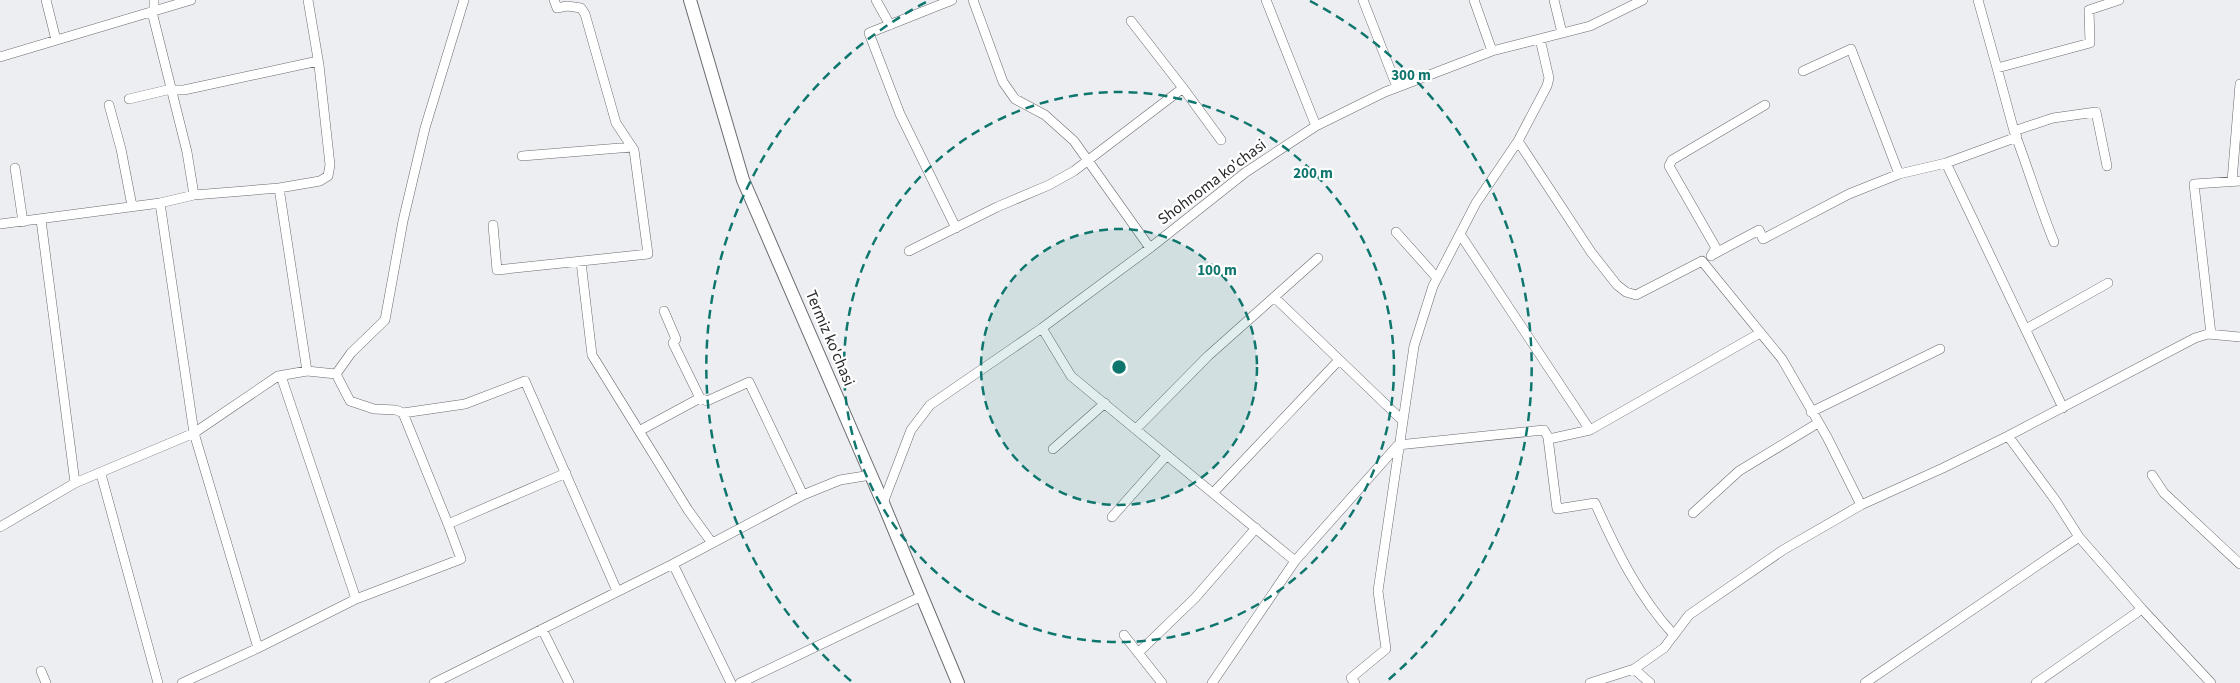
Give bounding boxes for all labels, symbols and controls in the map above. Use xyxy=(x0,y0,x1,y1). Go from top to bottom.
text: 300 m xyxy=(1391,65,1431,86)
street label: Shohnoma ko'chasi xyxy=(1153,134,1271,230)
text: 200 m xyxy=(1293,163,1333,184)
text: 100 m xyxy=(1197,260,1237,281)
street label: Termiz ko'chasi xyxy=(800,287,860,389)
centre of rings xyxy=(1110,358,1128,376)

